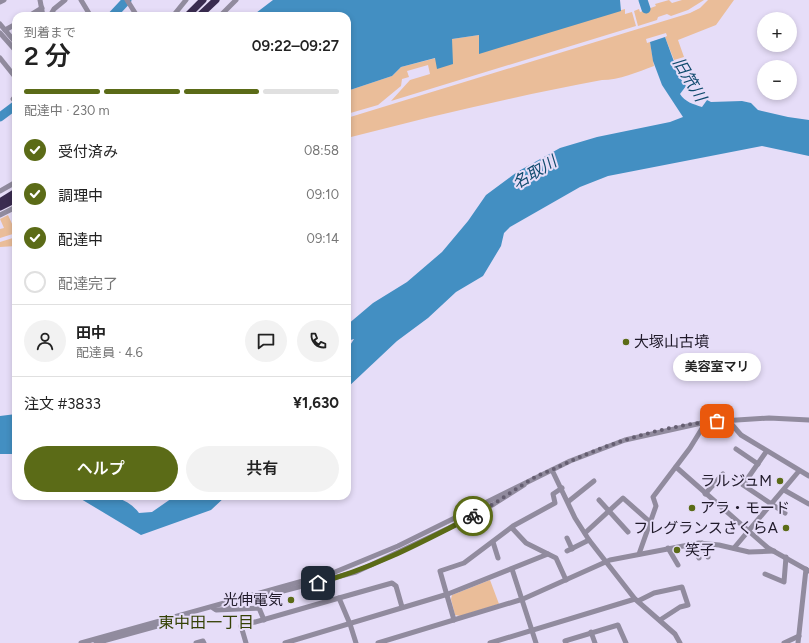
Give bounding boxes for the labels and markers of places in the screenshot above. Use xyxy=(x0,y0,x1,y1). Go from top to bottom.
place label: 大塚山古墳 xyxy=(634,333,709,351)
marker: 大塚山古墳 xyxy=(621,337,631,347)
callout: 美容室マリ xyxy=(673,353,761,381)
pin xyxy=(700,404,734,438)
place label: ラルジュM xyxy=(700,472,772,490)
marker: ラルジュM xyxy=(775,476,785,486)
place label: アラ・モード xyxy=(700,499,790,517)
marker: アラ・モード xyxy=(687,503,697,513)
place label: フレグランスさくらA xyxy=(633,519,778,537)
marker: フレグランスさくらA xyxy=(781,523,791,533)
place label: 笑子 xyxy=(685,541,715,559)
marker: 笑子 xyxy=(672,545,682,555)
pin xyxy=(301,566,335,600)
place label: 光伸電気 xyxy=(223,591,283,609)
marker: 光伸電気 xyxy=(286,595,296,605)

